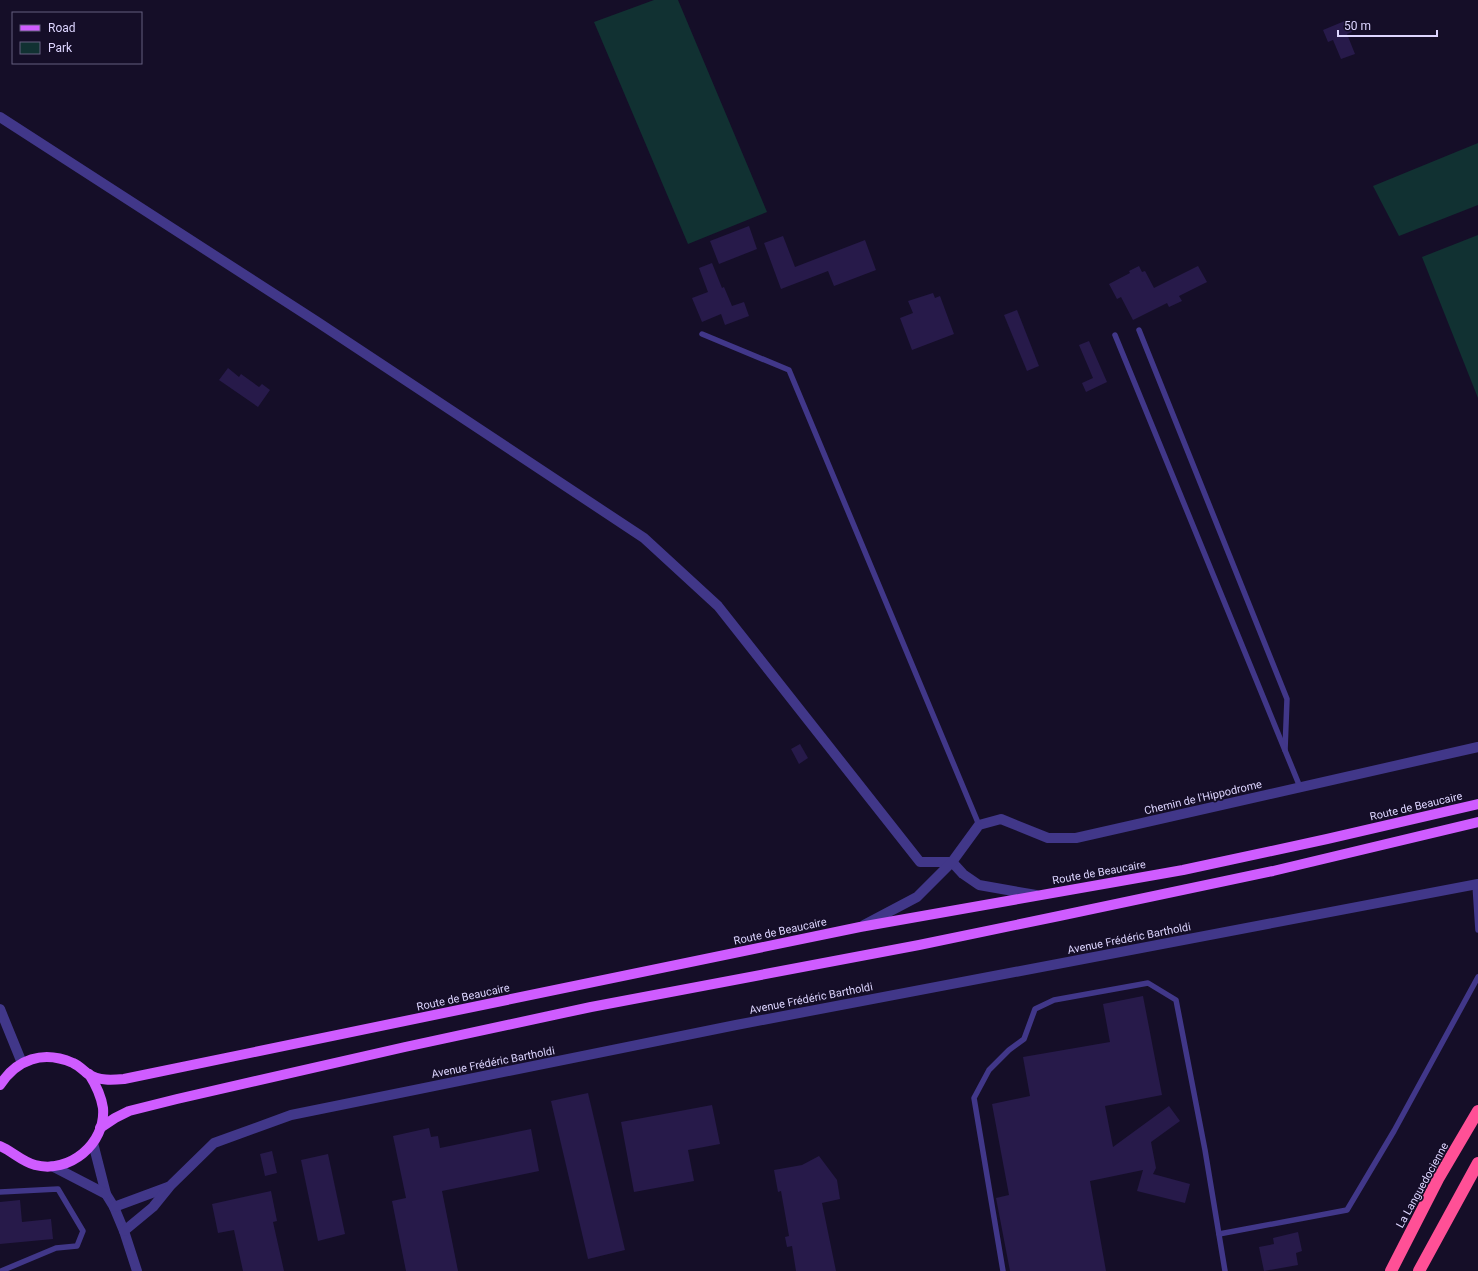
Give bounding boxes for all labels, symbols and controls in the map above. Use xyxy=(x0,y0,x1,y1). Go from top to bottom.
legend xyxy=(12,12,142,64)
scale bar xyxy=(1338,12,1437,38)
text: 50 m xyxy=(1344,19,1371,33)
text: Road xyxy=(48,21,76,35)
text: Park xyxy=(48,41,73,55)
street label: Chemin de l'Hippodrome xyxy=(1143,778,1263,817)
street label: Route de Beaucaire xyxy=(1369,789,1464,823)
street label: Route de Beaucaire xyxy=(1051,858,1147,887)
street label: Route de Beaucaire xyxy=(732,915,828,948)
street label: Avenue Frédéric Bartholdi xyxy=(1066,920,1192,957)
street label: Avenue Frédéric Bartholdi xyxy=(748,980,874,1017)
street label: Route de Beaucaire xyxy=(415,981,511,1014)
street label: Avenue Frédéric Bartholdi xyxy=(430,1044,556,1081)
street label: La Languedocienne xyxy=(1394,1140,1451,1230)

